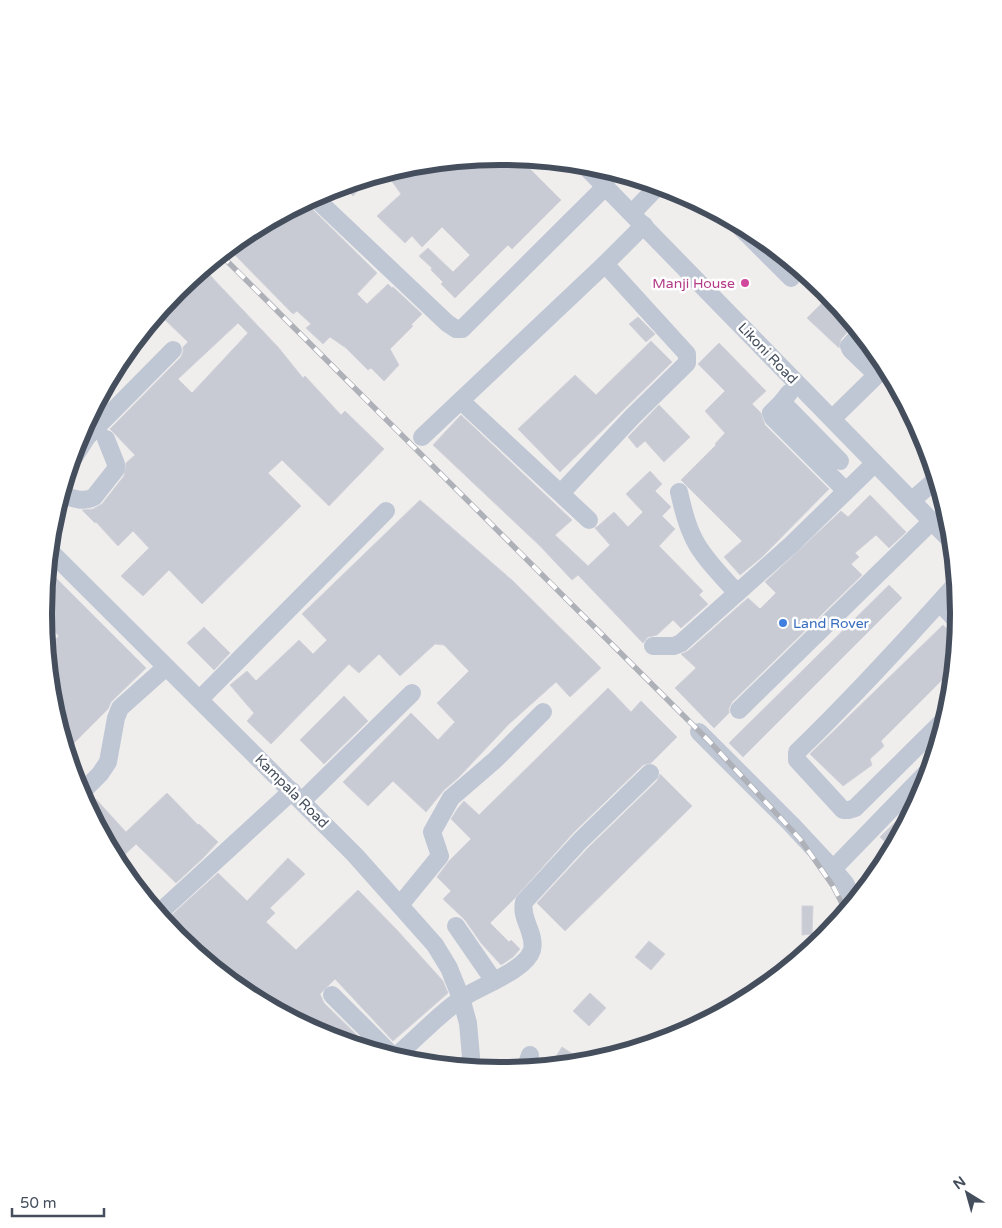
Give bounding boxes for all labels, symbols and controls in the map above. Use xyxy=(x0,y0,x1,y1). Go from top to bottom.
place label: Manji House xyxy=(652,275,735,292)
marker: Manji House xyxy=(739,277,751,289)
street label: Likoni Road xyxy=(734,319,801,387)
place label: Land Rover xyxy=(793,615,870,632)
marker: Land Rover xyxy=(777,617,789,629)
street label: Kampala Road xyxy=(251,751,332,832)
north arrow xyxy=(942,1168,992,1218)
text: N xyxy=(950,1173,969,1193)
scale bar xyxy=(12,1186,105,1218)
text: 50 m xyxy=(20,1194,57,1212)

